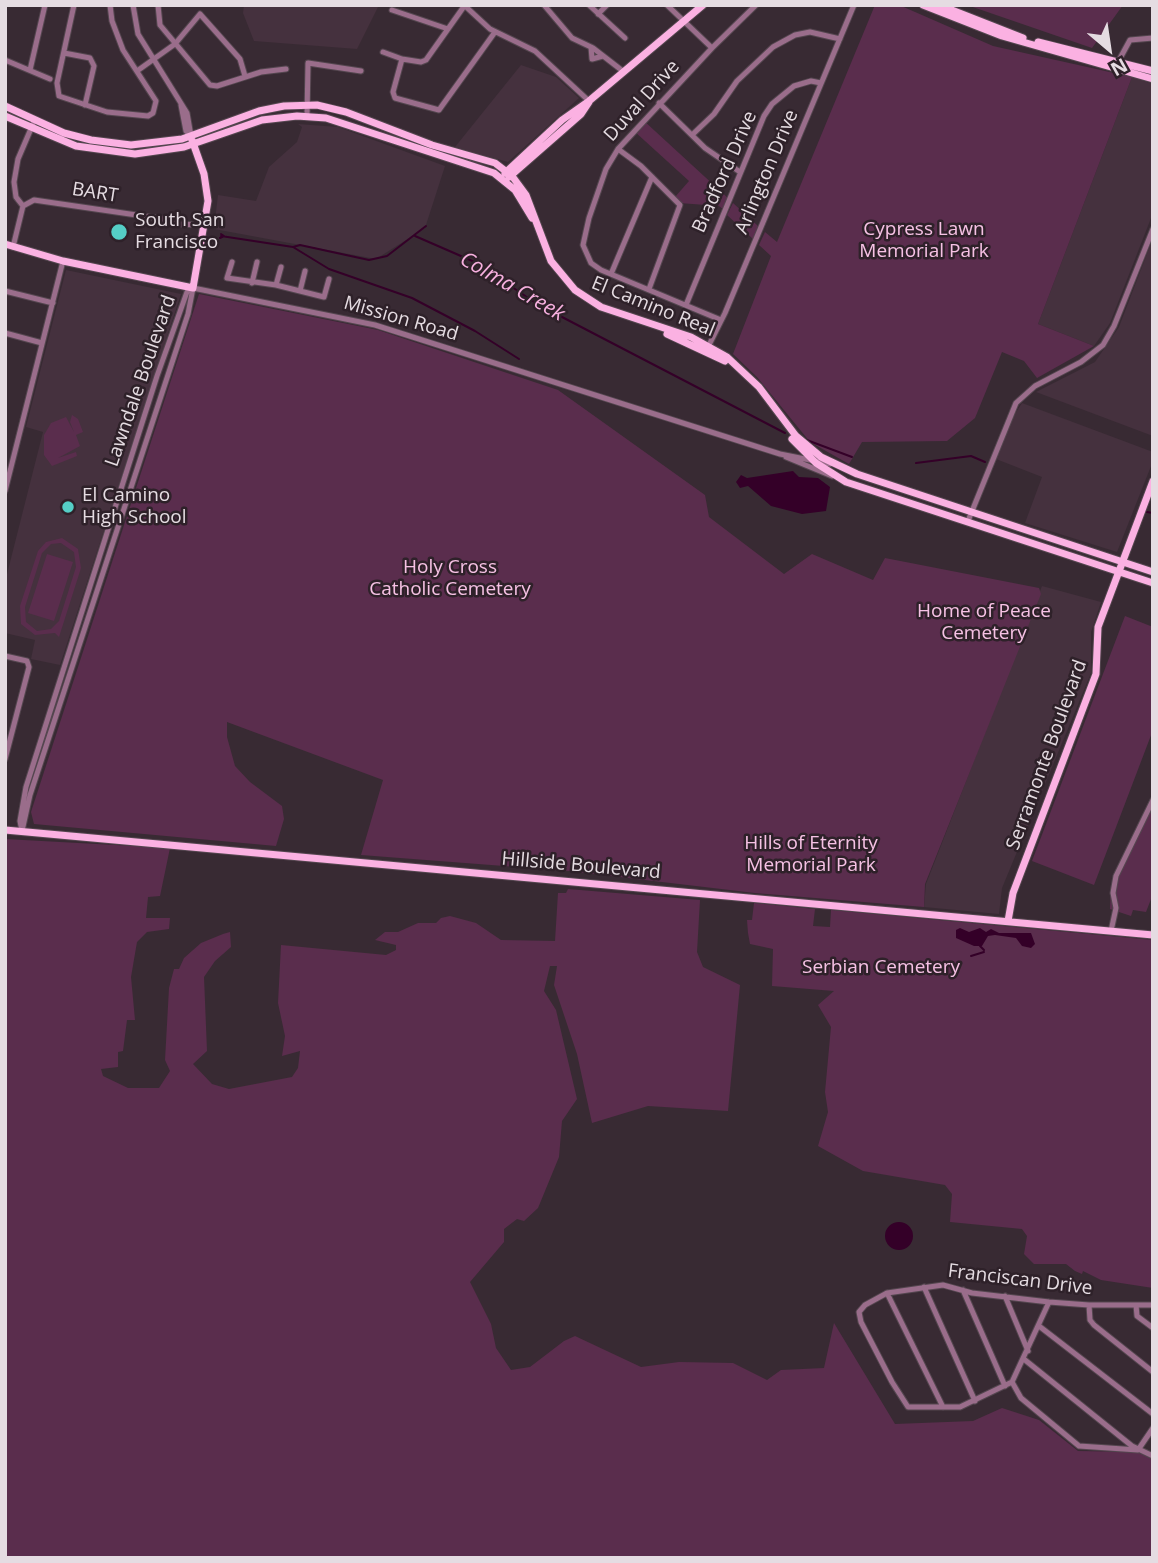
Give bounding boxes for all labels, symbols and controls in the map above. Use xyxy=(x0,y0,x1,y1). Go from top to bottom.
north arrow xyxy=(1074,14,1144,84)
text: N xyxy=(1106,52,1132,82)
street label: Duval Drive xyxy=(599,56,685,146)
street label: Arlington Drive xyxy=(731,106,803,238)
street label: Bradford Drive xyxy=(688,108,762,236)
street label: BART xyxy=(70,178,120,208)
place label: South San Francisco xyxy=(135,210,224,254)
park label: Cypress Lawn Memorial Park xyxy=(859,219,989,263)
marker: South San Francisco xyxy=(109,222,129,242)
water label: Colma Creek xyxy=(455,247,569,327)
street label: El Camino Real xyxy=(588,272,718,342)
street label: Lawndale Boulevard xyxy=(101,292,181,470)
street label: Mission Road xyxy=(341,292,461,346)
place label: El Camino High School xyxy=(82,485,187,529)
marker: El Camino High School xyxy=(60,499,76,515)
park label: Holy Cross Catholic Cemetery xyxy=(369,557,531,601)
park label: Home of Peace Cemetery xyxy=(917,601,1051,645)
street label: Serramonte Boulevard xyxy=(1002,657,1092,853)
park label: Hills of Eternity Memorial Park xyxy=(744,833,878,877)
street label: Hillside Boulevard xyxy=(500,848,662,884)
park label: Serbian Cemetery xyxy=(802,957,960,979)
street label: Franciscan Drive xyxy=(946,1260,1094,1300)

